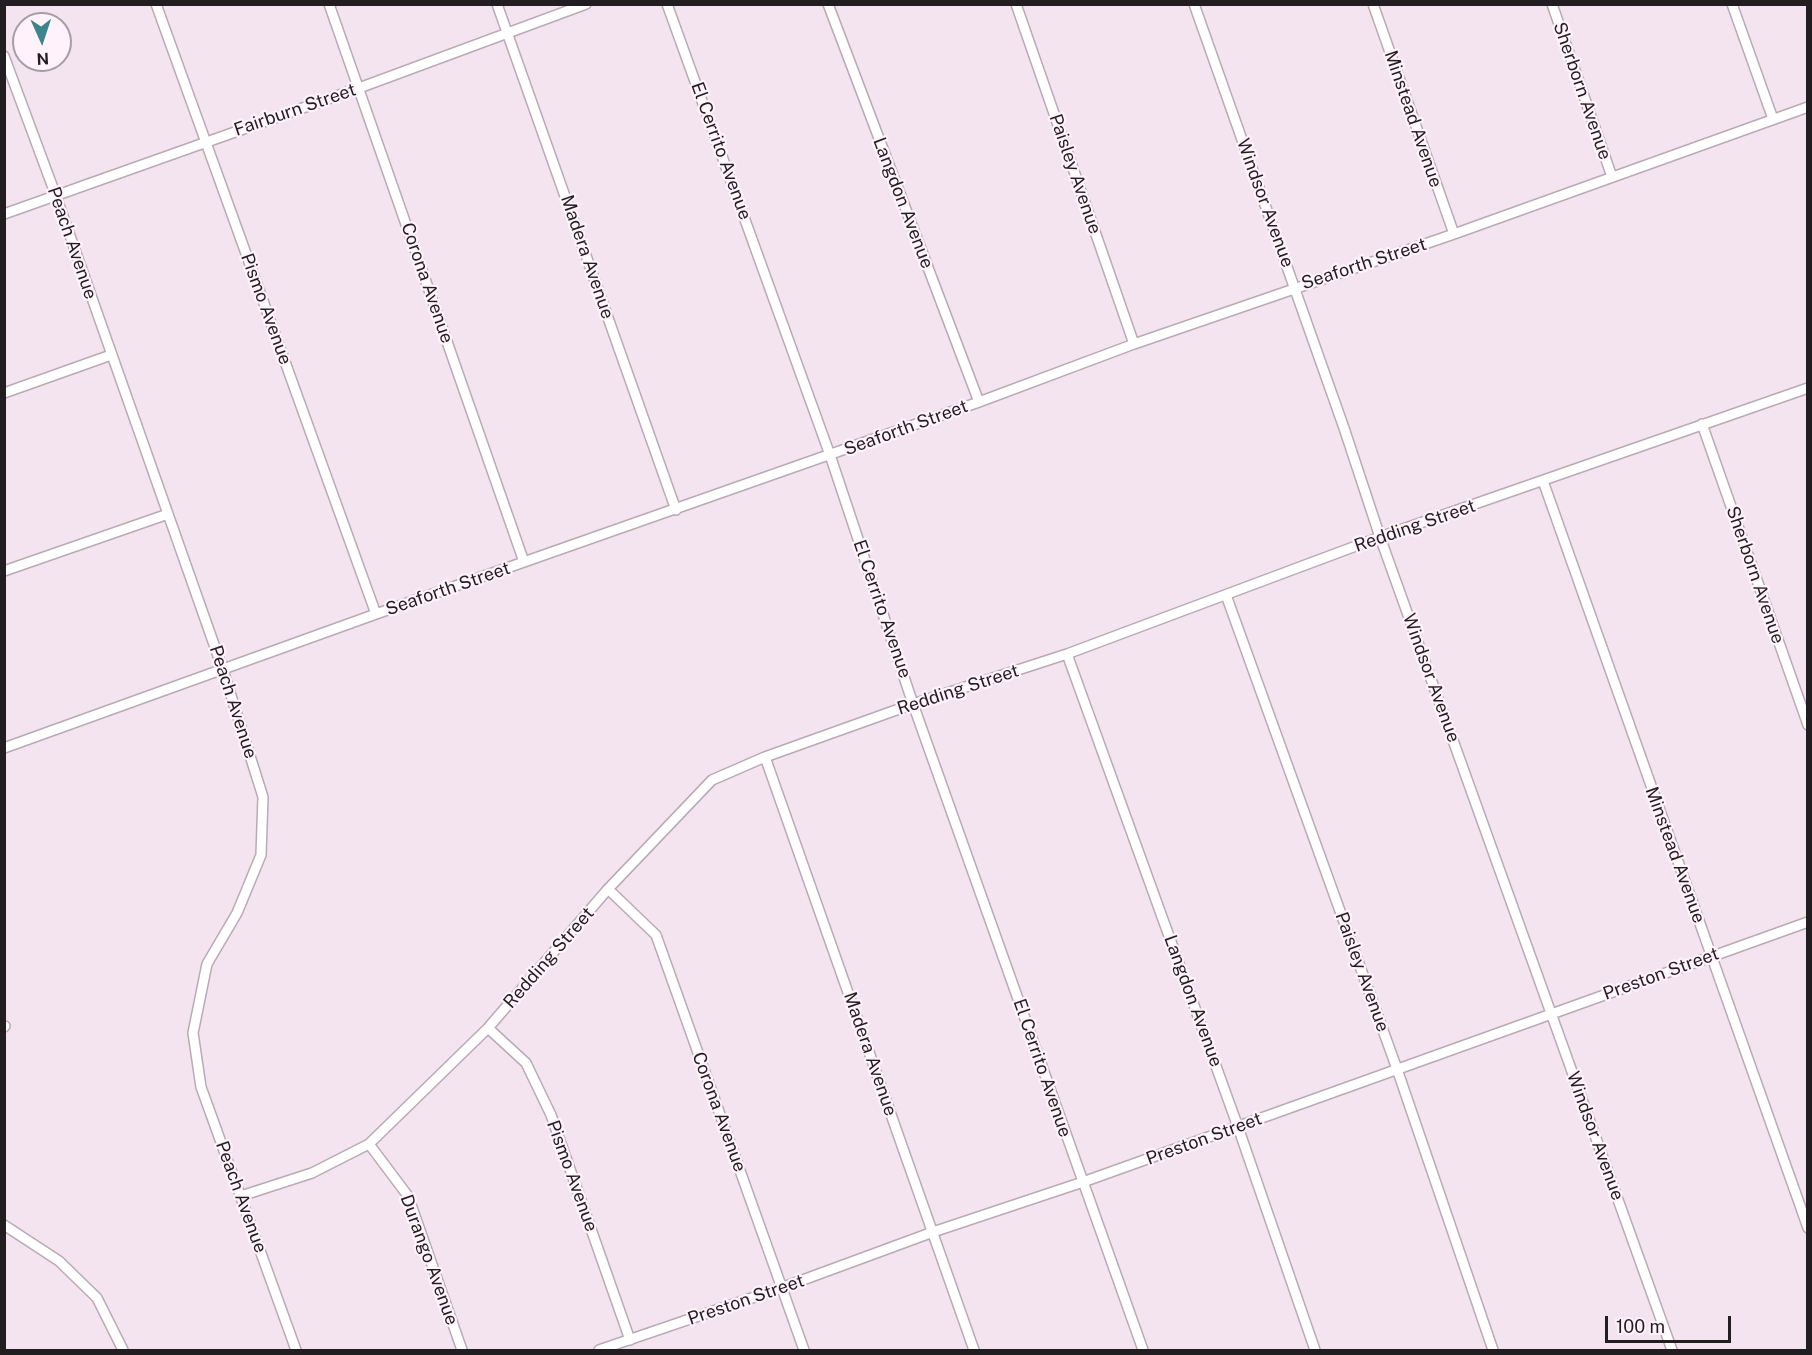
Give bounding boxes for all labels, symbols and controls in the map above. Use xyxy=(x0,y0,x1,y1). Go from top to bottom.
north arrow xyxy=(12,12,72,72)
street label: Sherborn Avenue xyxy=(1548,19,1616,163)
street label: Minstead Avenue xyxy=(1379,48,1447,190)
text: N xyxy=(36,49,50,68)
street label: Fairburn Street xyxy=(231,79,359,141)
street label: El Cerrito Avenue xyxy=(686,79,756,223)
street label: Paisley Avenue xyxy=(1044,111,1106,237)
street label: Langdon Avenue xyxy=(868,134,938,272)
street label: Windsor Avenue xyxy=(1232,136,1298,270)
street label: Peach Avenue xyxy=(43,184,101,302)
street label: Madera Avenue xyxy=(556,192,618,322)
street label: Corona Avenue xyxy=(396,220,458,346)
street label: Seaforth Street xyxy=(1299,234,1429,294)
street label: Pismo Avenue xyxy=(236,250,296,368)
street label: Seaforth Street xyxy=(841,396,971,460)
street label: Redding Street xyxy=(1352,495,1478,557)
street label: Sherborn Avenue xyxy=(1721,503,1789,647)
street label: El Cerrito Avenue xyxy=(848,537,916,681)
street label: Seaforth Street xyxy=(383,558,513,620)
street label: Windsor Avenue xyxy=(1398,611,1464,745)
street label: Peach Avenue xyxy=(205,643,261,761)
street label: Redding Street xyxy=(894,660,1022,720)
street label: Minstead Avenue xyxy=(1640,784,1710,926)
street label: Redding Street xyxy=(499,903,599,1013)
street label: Paisley Avenue xyxy=(1330,909,1394,1035)
street label: Langdon Avenue xyxy=(1159,932,1227,1070)
street label: Preston Street xyxy=(1600,943,1722,1005)
street label: Madera Avenue xyxy=(839,989,901,1119)
street label: El Cerrito Avenue xyxy=(1008,996,1076,1140)
street label: Corona Avenue xyxy=(687,1049,751,1175)
street label: Windsor Avenue xyxy=(1562,1069,1628,1203)
street label: Preston Street xyxy=(1143,1108,1265,1170)
street label: Pismo Avenue xyxy=(542,1117,602,1235)
street label: Peach Avenue xyxy=(211,1138,271,1256)
street label: Durango Avenue xyxy=(395,1192,463,1328)
street label: Preston Street xyxy=(685,1270,807,1330)
scale bar xyxy=(1608,1304,1734,1342)
text: 100 m xyxy=(1616,1316,1665,1337)

